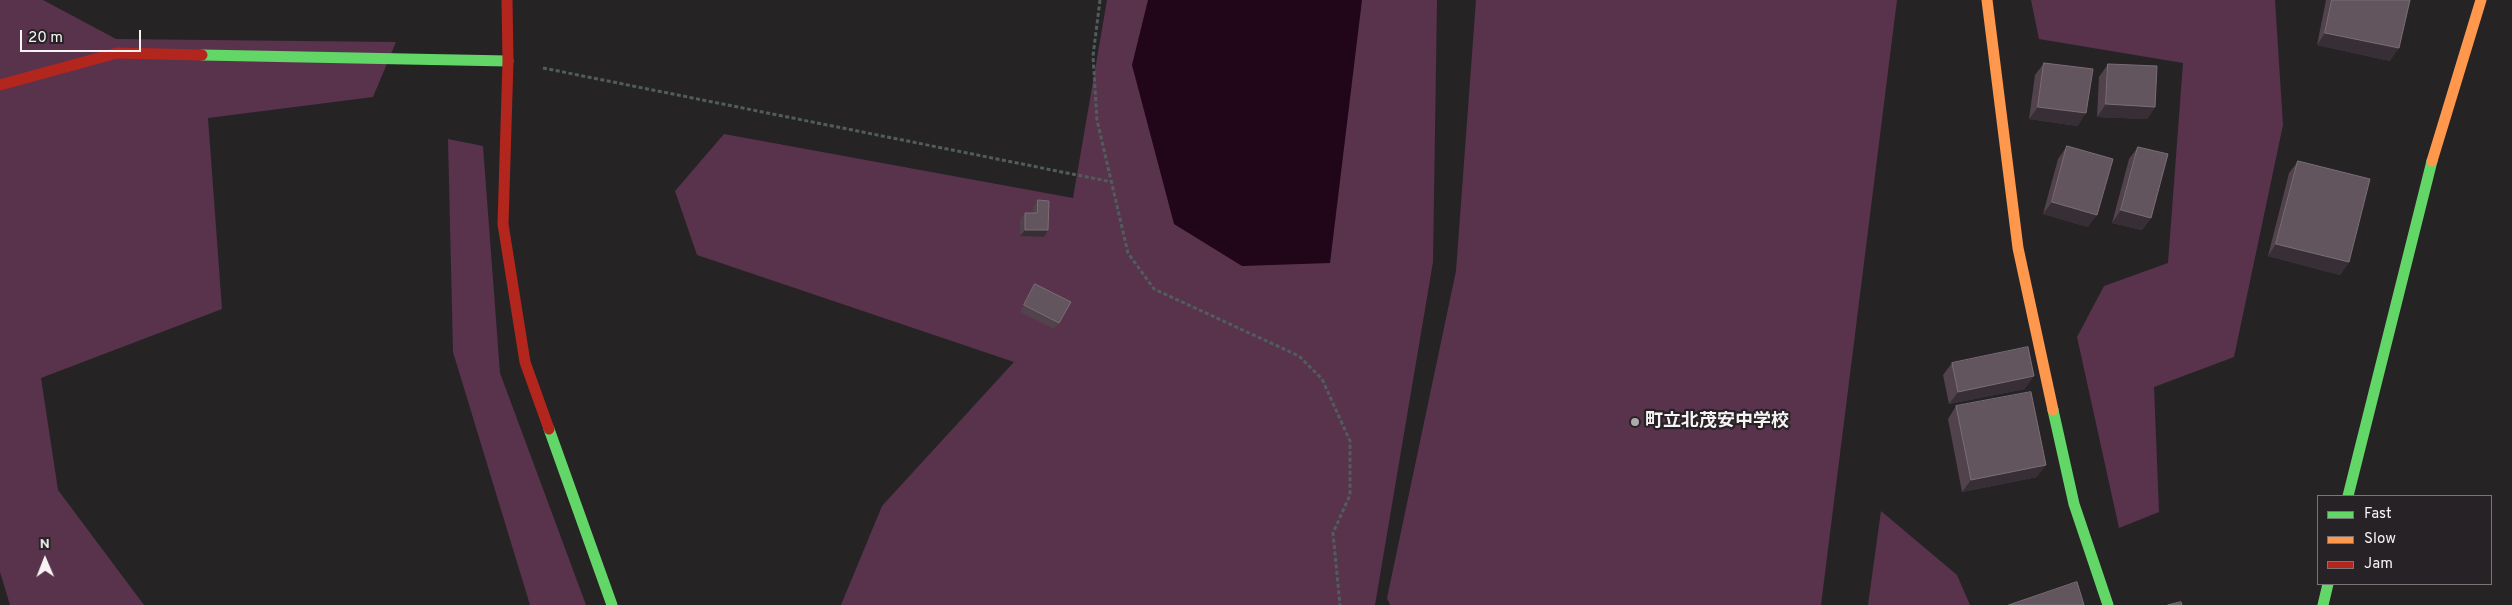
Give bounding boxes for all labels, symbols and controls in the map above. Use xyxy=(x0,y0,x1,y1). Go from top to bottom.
scale bar xyxy=(22,20,144,52)
text: 20 m xyxy=(28,29,63,48)
place label: 町立北茂安中学校 xyxy=(1645,411,1789,433)
marker: 町立北茂安中学校 xyxy=(1629,416,1641,428)
legend xyxy=(2317,495,2492,585)
text: Fast xyxy=(2364,505,2392,524)
text: Slow xyxy=(2364,530,2396,549)
north arrow xyxy=(20,535,70,585)
text: N xyxy=(40,536,50,553)
text: Jam xyxy=(2364,555,2393,574)

